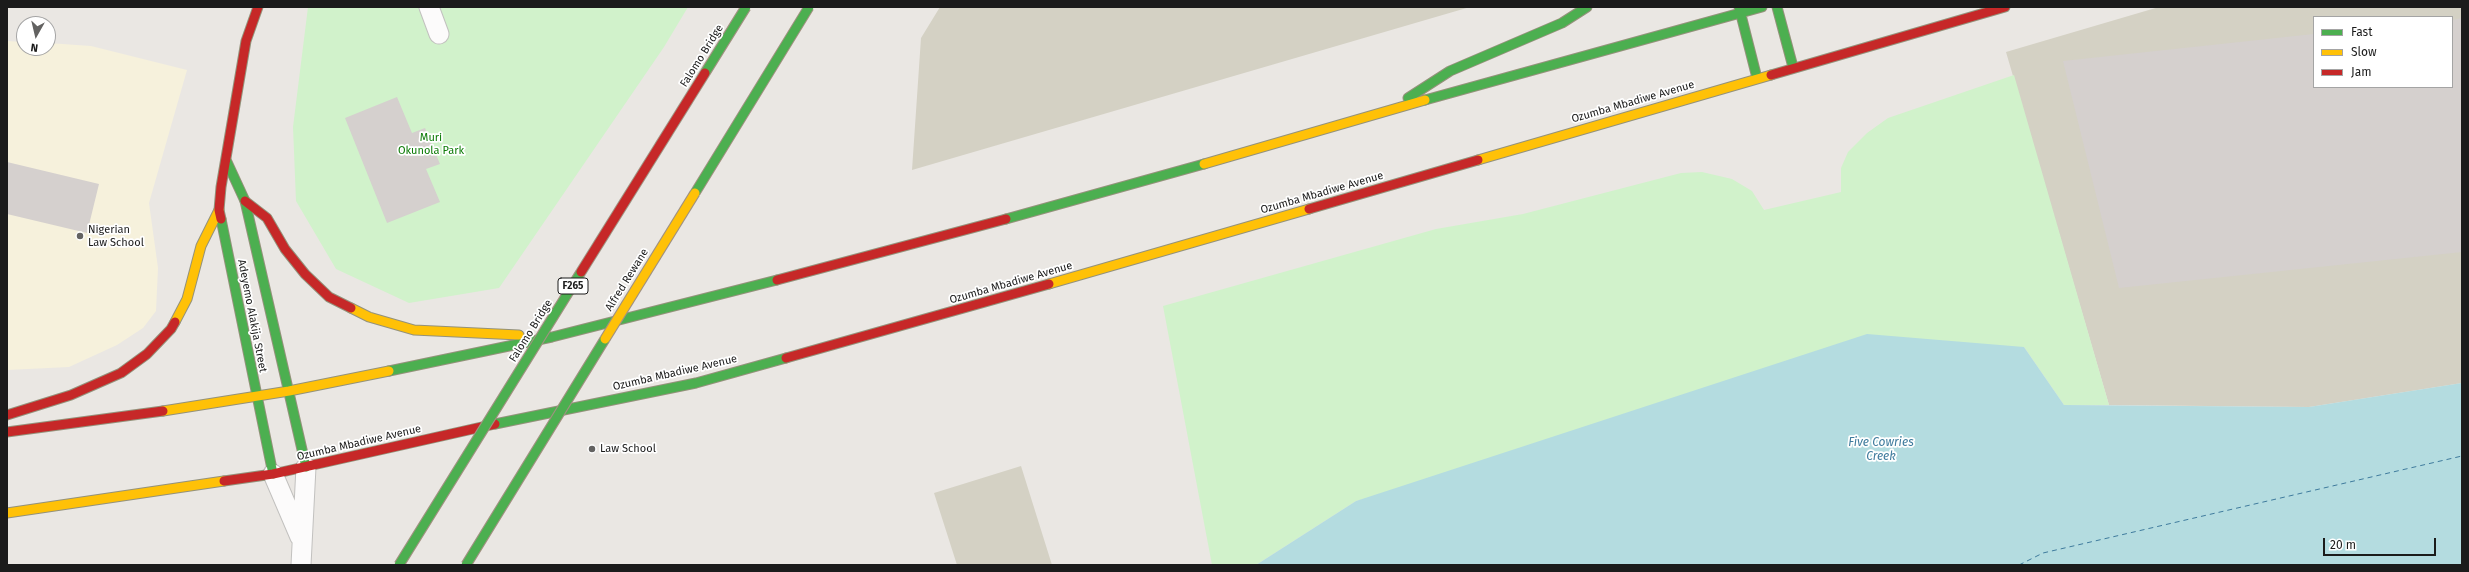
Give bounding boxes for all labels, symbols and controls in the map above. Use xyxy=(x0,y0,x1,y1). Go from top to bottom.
north arrow xyxy=(16,16,56,56)
legend xyxy=(2313,16,2453,88)
street label: Falomo Bridge xyxy=(678,22,726,90)
text: Fast xyxy=(2351,25,2373,39)
text: N xyxy=(30,40,39,54)
text: Slow xyxy=(2351,45,2377,59)
text: Jam xyxy=(2351,65,2371,79)
street label: Ozumba Mbadiwe Avenue xyxy=(1570,78,1696,126)
park label: Muri Okunola Park xyxy=(398,131,464,157)
street label: Ozumba Mbadiwe Avenue xyxy=(1259,169,1385,217)
place label: Nigerian Law School xyxy=(88,223,144,249)
marker: Nigerian Law School xyxy=(75,231,85,241)
street label: Alfred Rewane xyxy=(603,246,651,314)
street label: Adeyemo Alakija Street xyxy=(235,258,269,374)
street label: Ozumba Mbadiwe Avenue xyxy=(948,259,1074,307)
road number: F265 xyxy=(558,278,588,294)
street label: Falomo Bridge xyxy=(507,297,555,365)
street label: Ozumba Mbadiwe Avenue xyxy=(611,352,739,394)
street label: Ozumba Mbadiwe Avenue xyxy=(295,422,423,464)
water label: Five Cowries Creek xyxy=(1848,436,1914,464)
place label: Law School xyxy=(600,442,656,456)
marker: Law School xyxy=(587,444,597,454)
scale bar xyxy=(2325,530,2438,556)
text: 20 m xyxy=(2330,538,2356,552)

